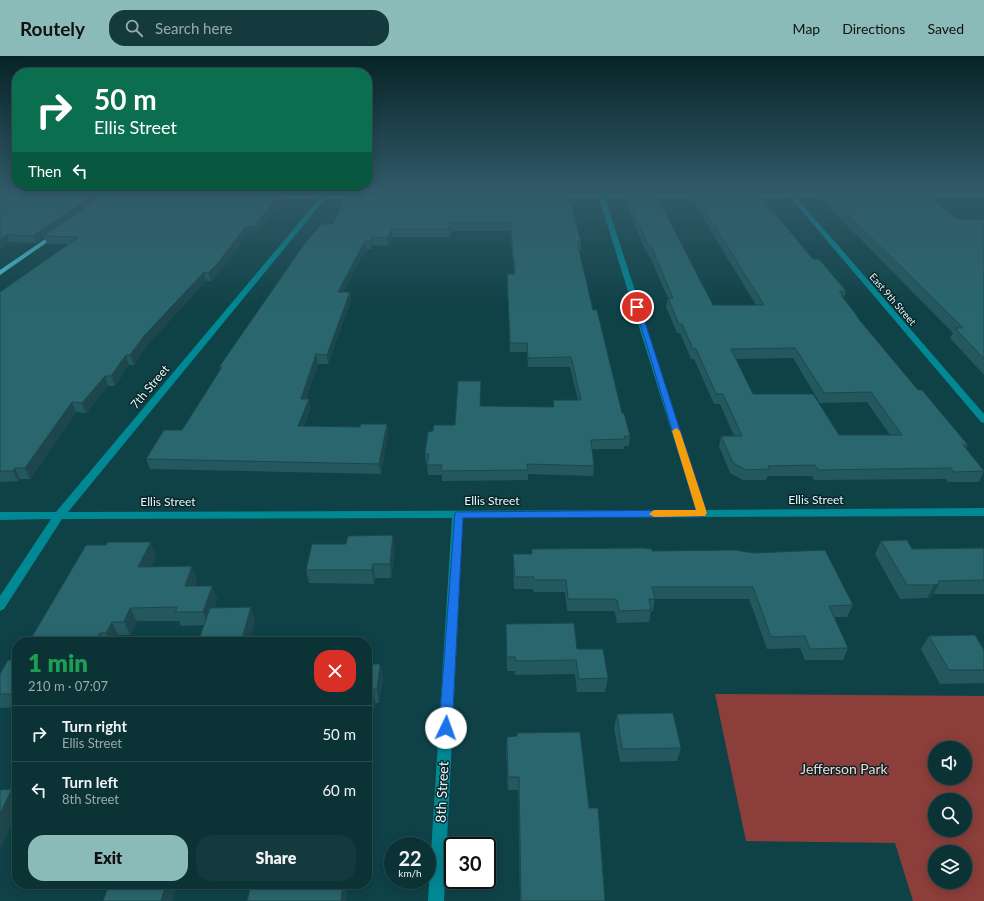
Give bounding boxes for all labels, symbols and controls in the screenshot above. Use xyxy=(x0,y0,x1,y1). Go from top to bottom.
search box xyxy=(109,10,389,46)
text: Routely xyxy=(20,17,85,40)
icon: search xyxy=(123,17,145,39)
text: Search here xyxy=(155,19,232,37)
text: Map xyxy=(793,20,820,37)
text: Directions xyxy=(842,20,905,37)
text: Saved xyxy=(927,20,964,37)
text: 50 m xyxy=(94,82,157,116)
icon: right xyxy=(28,84,80,136)
text: Ellis Street xyxy=(94,116,177,138)
icon: left xyxy=(69,160,91,182)
text: Then xyxy=(28,162,61,180)
street label: East 9th Street xyxy=(867,271,919,328)
pin xyxy=(620,290,654,324)
icon: arrive xyxy=(626,296,648,318)
street label: 7th Street xyxy=(127,361,173,412)
street label: Ellis Street xyxy=(788,492,844,507)
street label: Ellis Street xyxy=(464,493,520,508)
street label: Ellis Street xyxy=(140,494,196,509)
text: 1 min xyxy=(28,648,88,677)
button: close xyxy=(314,650,356,692)
text: 210 m · 07:07 xyxy=(28,678,108,694)
position arrow xyxy=(425,707,467,749)
text: Turn right xyxy=(62,717,127,735)
icon: right xyxy=(28,723,50,745)
text: 50 m xyxy=(322,725,356,743)
text: Ellis Street xyxy=(62,735,122,751)
map controls xyxy=(928,741,972,889)
button: sound xyxy=(928,741,972,785)
park label: Jefferson Park xyxy=(800,760,889,777)
street label: 8th Street xyxy=(431,761,452,823)
text: Turn left xyxy=(62,773,118,791)
icon: left xyxy=(28,779,50,801)
text: 60 m xyxy=(322,781,356,799)
text: 8th Street xyxy=(62,791,119,807)
button: search xyxy=(928,793,972,837)
button: Exit xyxy=(28,835,188,881)
button: Share xyxy=(196,835,356,881)
speed limit sign: 30 xyxy=(444,837,496,889)
button: layers xyxy=(928,845,972,889)
text: 22 xyxy=(398,846,422,870)
text: km/h xyxy=(398,867,422,879)

